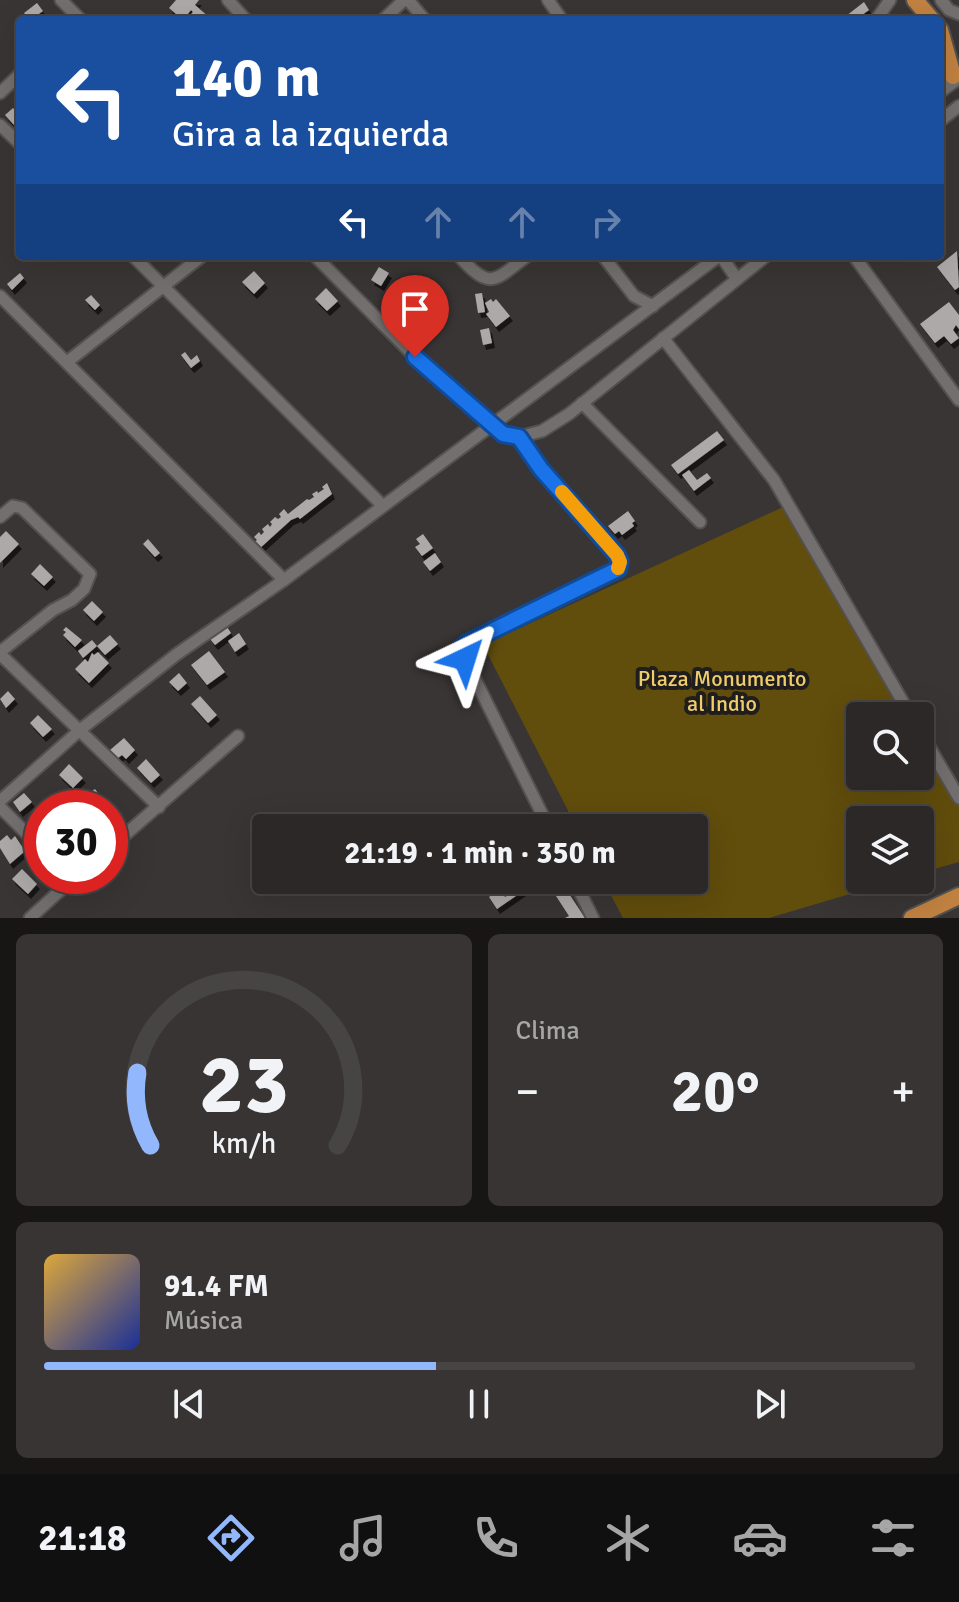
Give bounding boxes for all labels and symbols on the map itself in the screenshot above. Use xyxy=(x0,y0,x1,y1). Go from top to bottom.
pin xyxy=(381,275,449,357)
position arrow xyxy=(423,617,507,701)
park label: Plaza Monumento al Indio xyxy=(638,665,806,717)
speed limit sign: 30 xyxy=(24,790,128,894)

